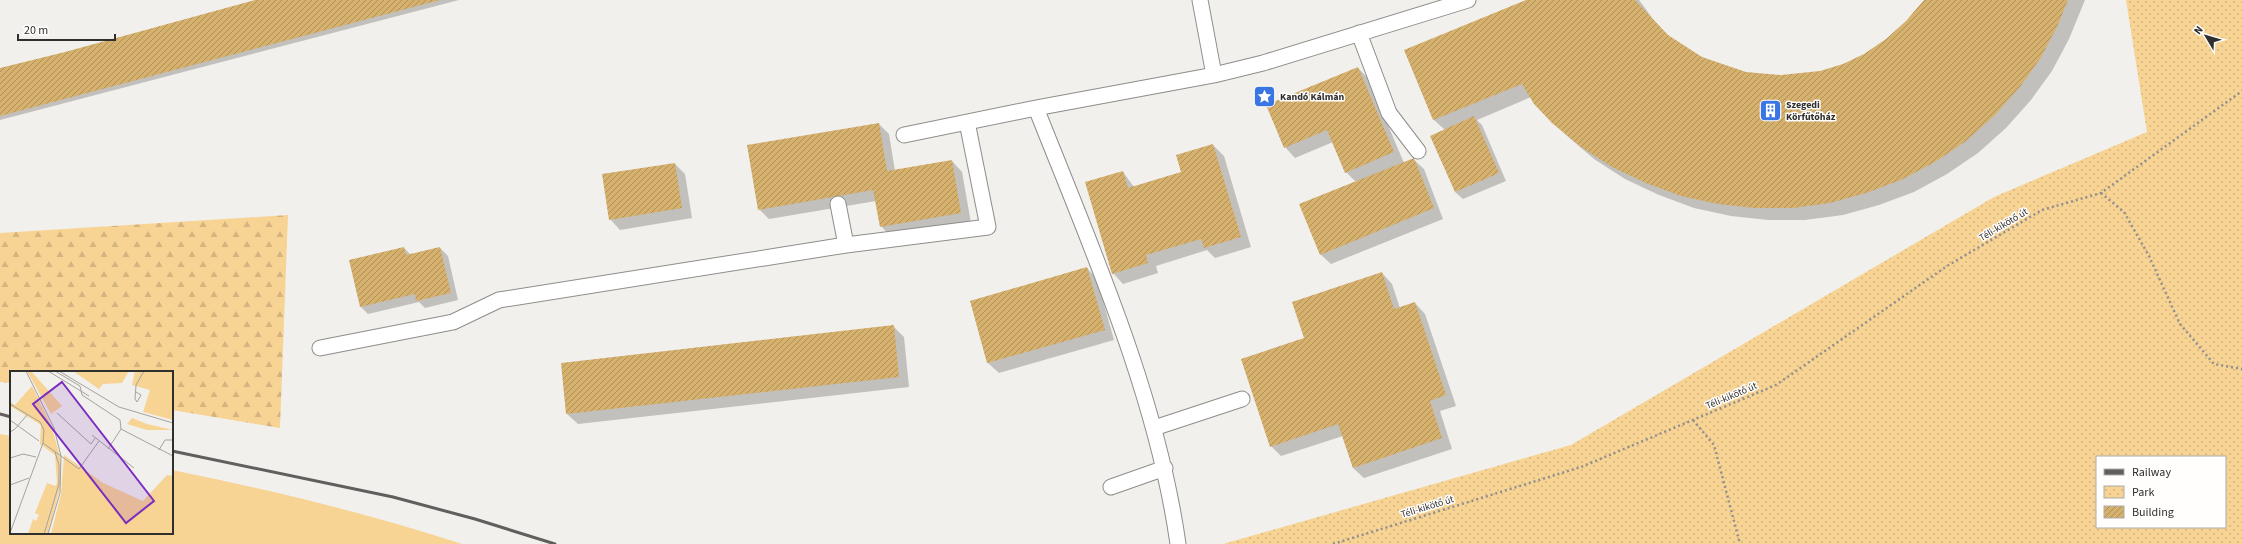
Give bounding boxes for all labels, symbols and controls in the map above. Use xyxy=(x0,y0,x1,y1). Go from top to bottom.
scale bar xyxy=(18,16,115,42)
north arrow xyxy=(2186,16,2226,56)
text: 20 m xyxy=(24,22,48,39)
text: N xyxy=(2190,23,2207,38)
place icon: Kandó Kálmán xyxy=(1252,83,1278,109)
place label: Kandó Kálmán xyxy=(1280,90,1345,104)
building icon: Szegedi Körfűtőház xyxy=(1757,97,1783,123)
place label: Szegedi Körfűtőház xyxy=(1786,98,1836,124)
street label: Téli-kikötő út xyxy=(1976,204,2031,245)
inset map xyxy=(10,371,173,534)
street label: Téli-kikötő út xyxy=(1703,379,1760,413)
legend xyxy=(2096,456,2226,528)
text: Railway xyxy=(2132,464,2171,481)
text: Park xyxy=(2132,484,2154,501)
street label: Téli-kikötő út xyxy=(1399,492,1456,522)
text: Building xyxy=(2132,504,2174,521)

